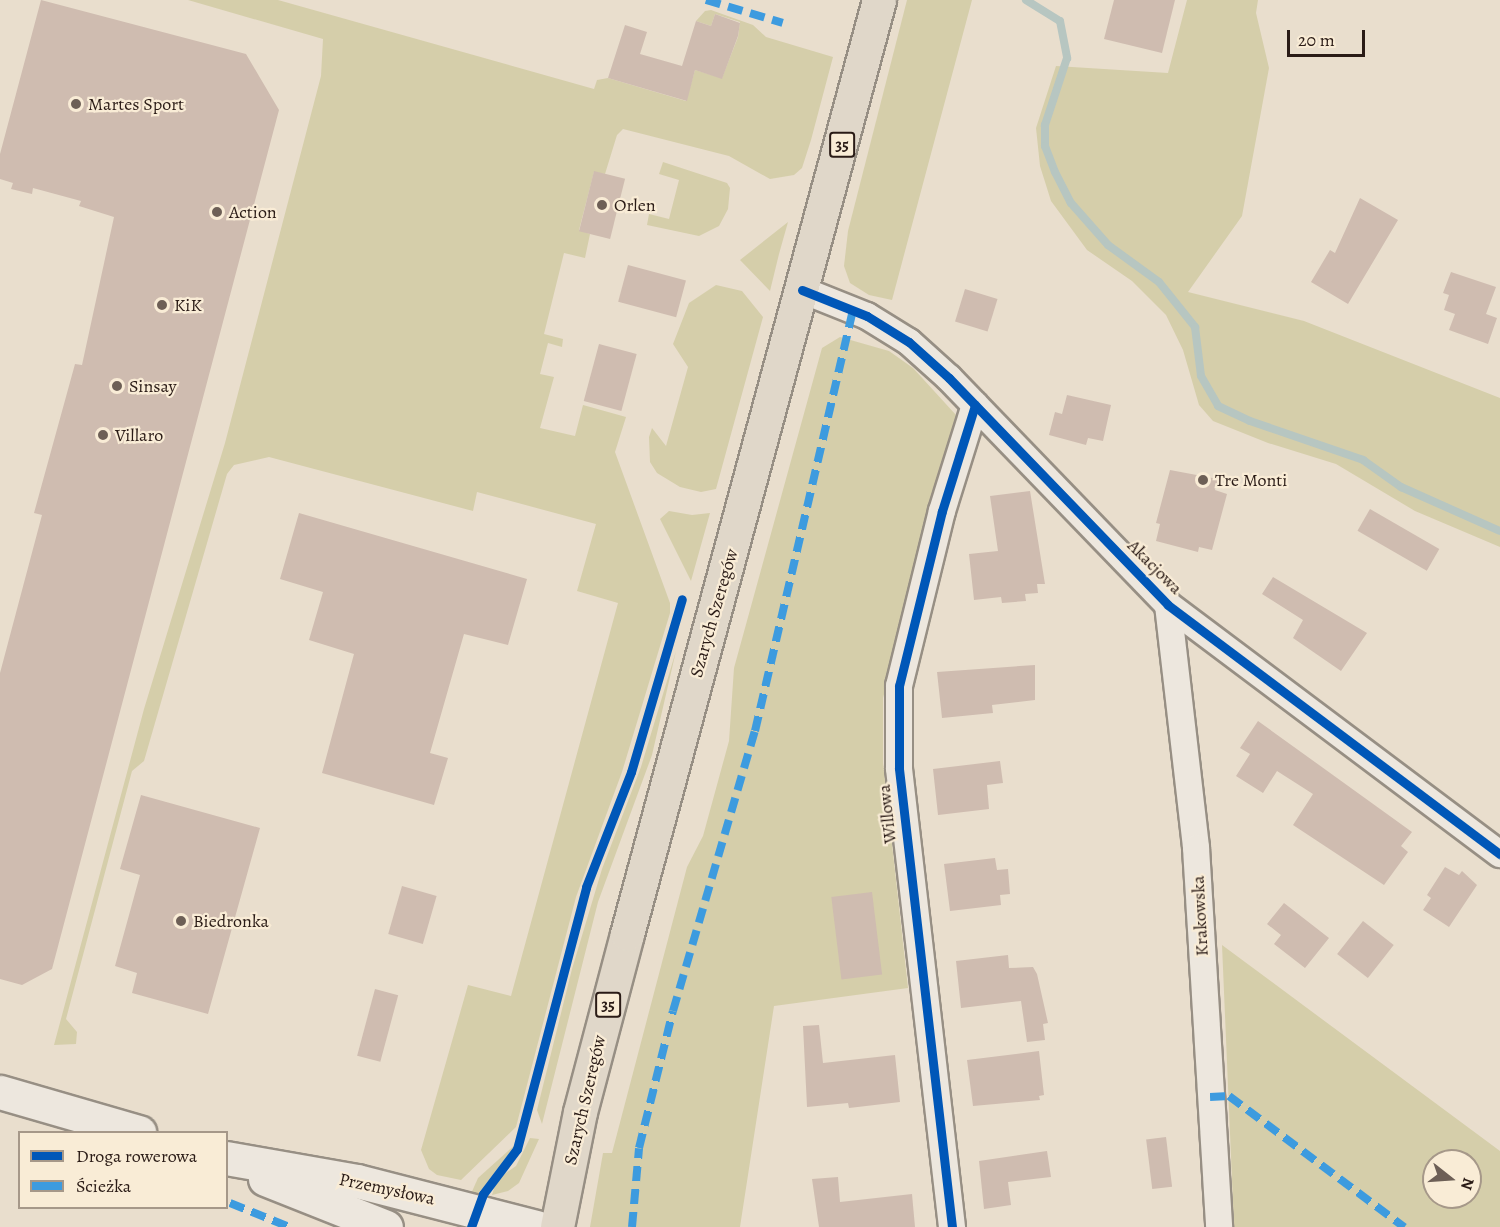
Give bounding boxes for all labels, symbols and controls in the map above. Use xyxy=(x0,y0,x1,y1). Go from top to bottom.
scale bar xyxy=(1290,18,1368,56)
text: 20 m xyxy=(1298,28,1335,52)
place label: Martes Sport xyxy=(88,93,184,115)
marker: Martes Sport xyxy=(69,97,83,111)
road number: 35 xyxy=(828,132,856,158)
place label: Orlen xyxy=(614,194,656,216)
marker: Orlen xyxy=(595,198,609,212)
place label: Action xyxy=(229,201,277,223)
marker: Action xyxy=(210,205,224,219)
place label: KiK xyxy=(174,294,202,316)
marker: KiK xyxy=(155,298,169,312)
place label: Sinsay xyxy=(129,375,177,397)
marker: Sinsay xyxy=(110,379,124,393)
place label: Villaro xyxy=(115,424,163,446)
marker: Villaro xyxy=(96,428,110,442)
place label: Tre Monti xyxy=(1215,469,1287,491)
marker: Tre Monti xyxy=(1196,473,1210,487)
street label: Akacjowa xyxy=(1123,535,1187,599)
street label: Szarych Szeregów xyxy=(685,546,743,680)
street label: Willowa xyxy=(873,783,901,845)
street label: Krakowska xyxy=(1187,875,1213,957)
place label: Biedronka xyxy=(193,910,269,932)
marker: Biedronka xyxy=(174,914,188,928)
road number: 35 xyxy=(594,992,622,1018)
street label: Szarych Szeregów xyxy=(560,1033,610,1167)
legend xyxy=(18,1131,228,1209)
text: Droga rowerowa xyxy=(76,1144,197,1168)
north arrow xyxy=(1422,1149,1482,1209)
street label: Przemysłowa xyxy=(337,1168,437,1210)
text: Ścieżka xyxy=(76,1174,131,1198)
text: N xyxy=(1455,1175,1480,1192)

